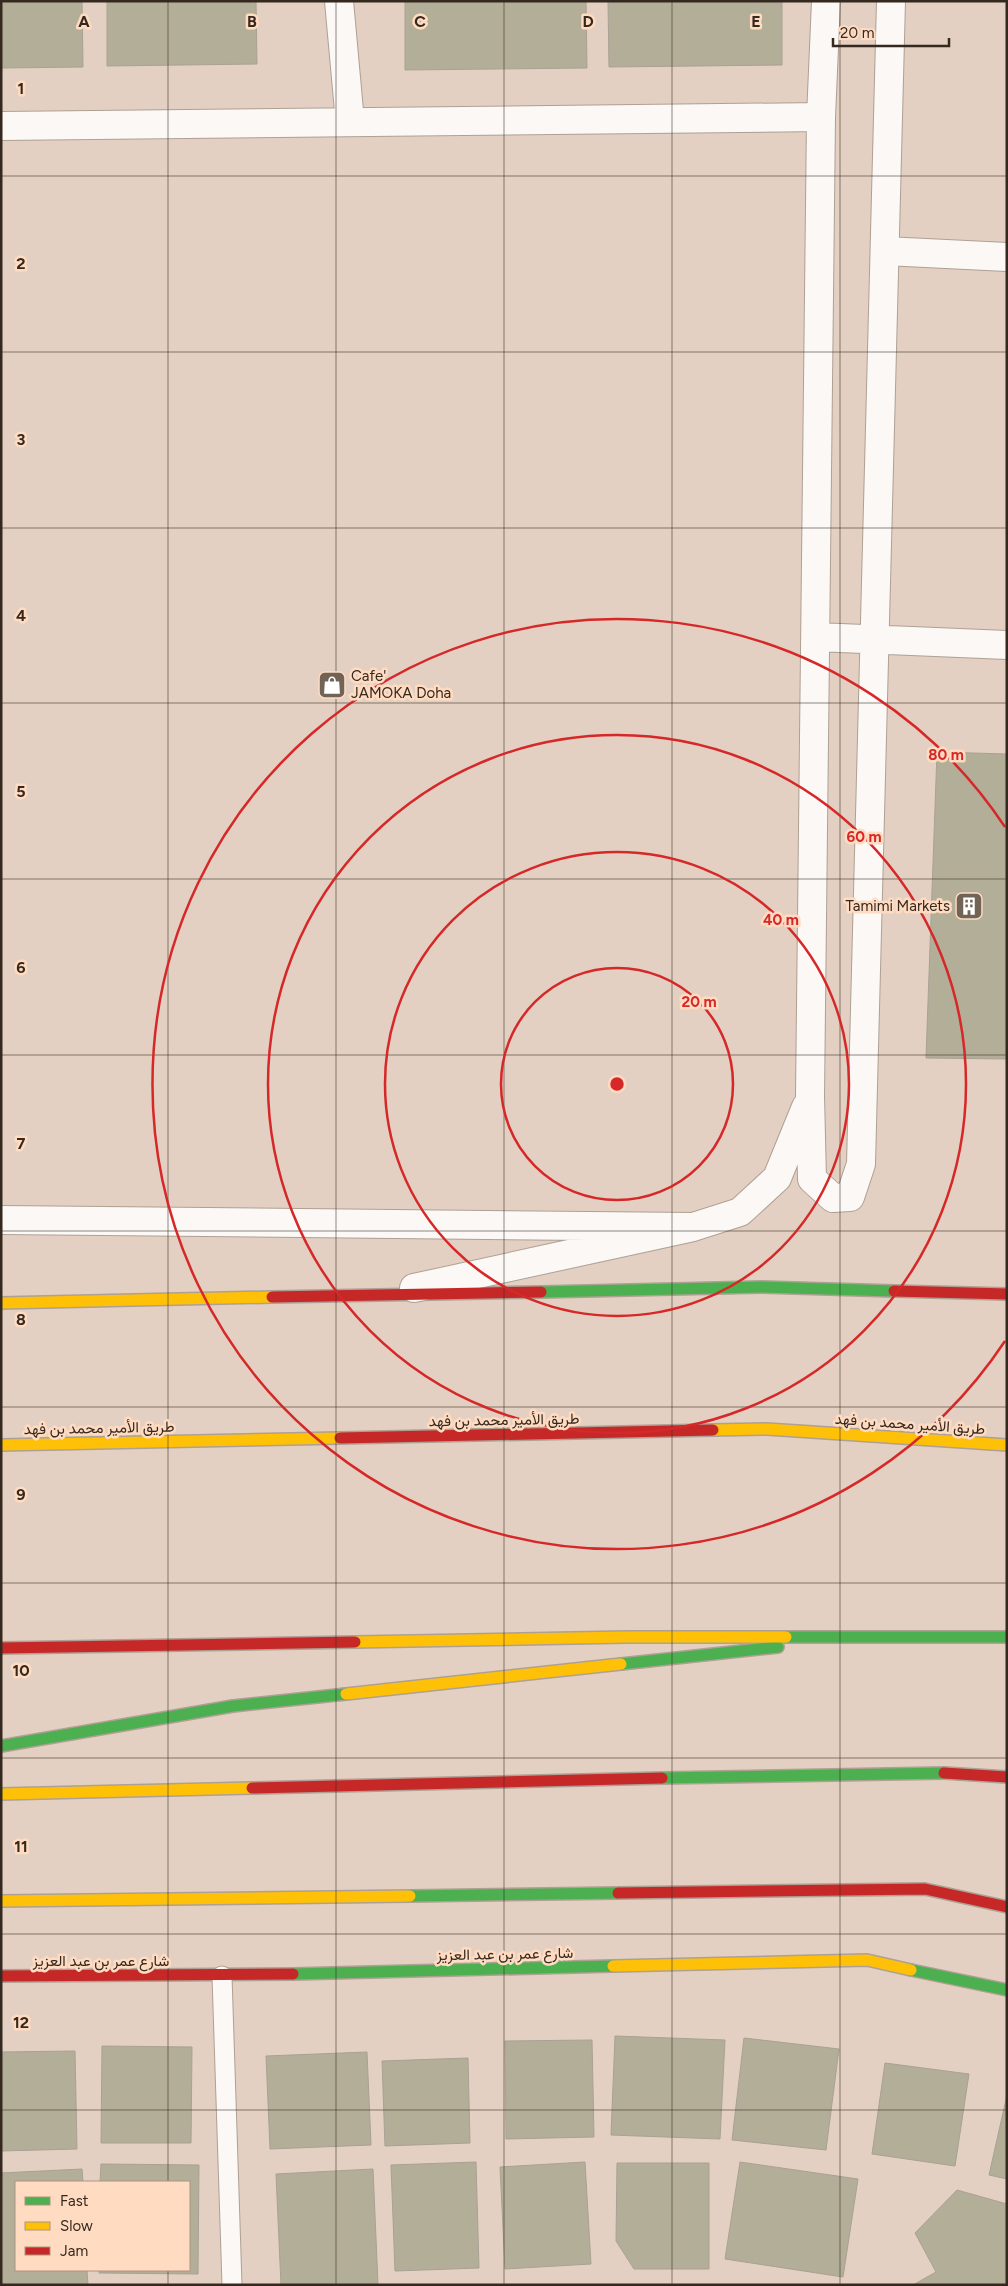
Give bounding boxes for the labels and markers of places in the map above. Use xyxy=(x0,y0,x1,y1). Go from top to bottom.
place label: Cafe' JAMOKA Doha xyxy=(351,667,451,702)
shop icon: Cafe' JAMOKA Doha xyxy=(317,670,347,700)
building icon: Tamimi Markets xyxy=(954,891,984,921)
place label: Tamimi Markets xyxy=(845,897,950,915)
centre of rings xyxy=(608,1075,626,1093)

